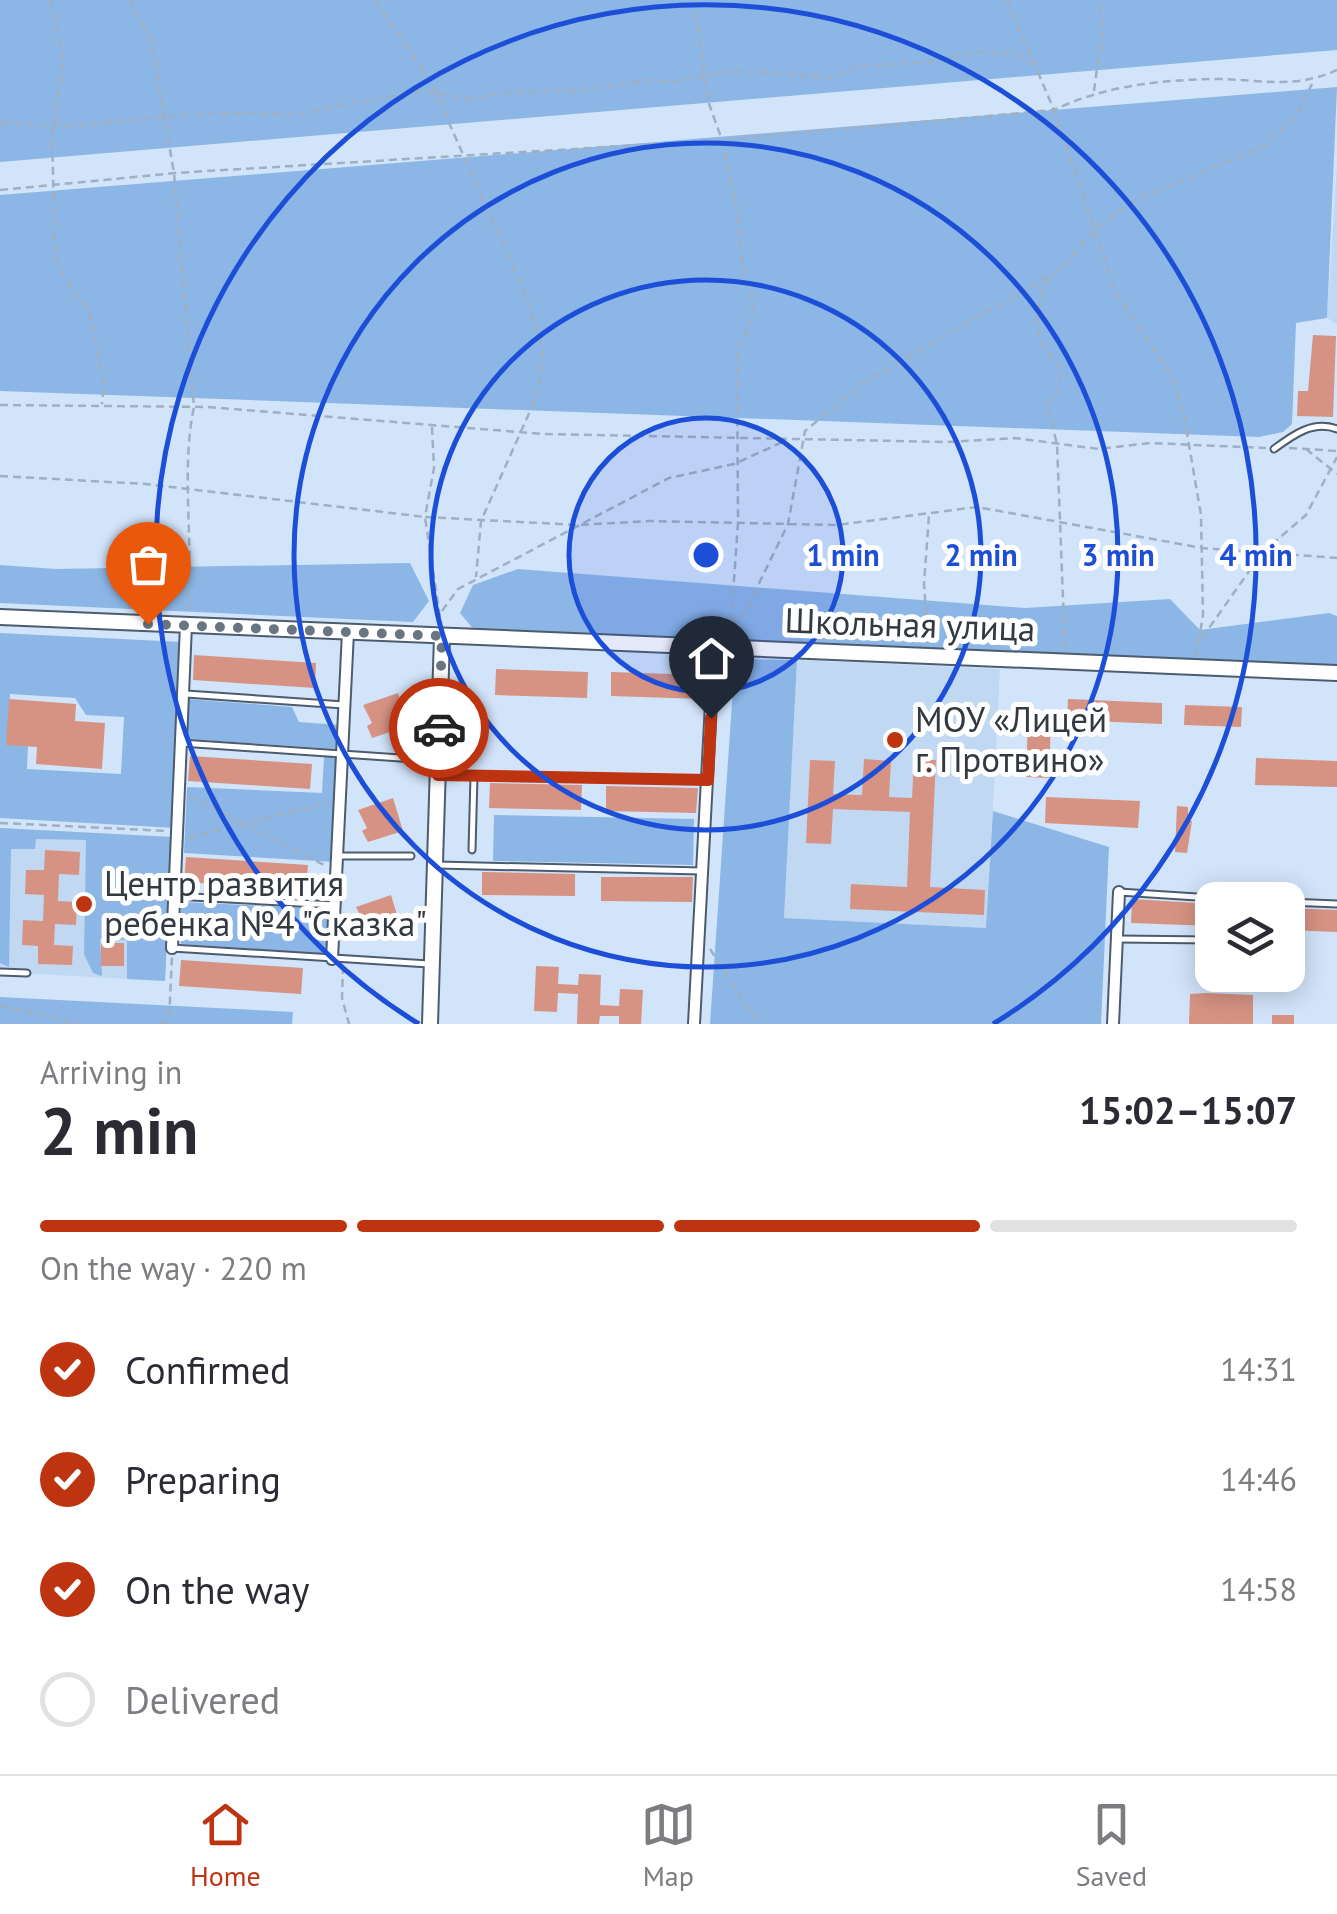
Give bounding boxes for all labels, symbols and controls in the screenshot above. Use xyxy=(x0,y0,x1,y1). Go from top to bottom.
pin xyxy=(106,522,191,625)
text: 1 min xyxy=(806,535,880,574)
text: 2 min xyxy=(944,535,1018,574)
text: 3 min xyxy=(1081,535,1155,574)
text: 4 min xyxy=(1219,535,1293,574)
icon: bag xyxy=(121,537,176,592)
centre of rings xyxy=(688,537,724,573)
street label: Школьная улица xyxy=(784,597,1036,651)
pin xyxy=(669,616,754,719)
icon: home xyxy=(684,631,739,686)
courier xyxy=(389,678,489,778)
place label: МОУ «Лицей г. Протвино» xyxy=(915,696,1107,782)
icon: car xyxy=(412,701,467,756)
marker: МОУ «Лицей г. Протвино» xyxy=(884,729,906,751)
place label: Центр развития ребенка №4 "Сказка" xyxy=(104,860,427,946)
map controls xyxy=(1195,882,1305,992)
button: layers xyxy=(1195,882,1305,992)
marker: Центр развития ребенка №4 "Сказка" xyxy=(73,893,95,915)
text: Arriving in xyxy=(40,1051,182,1093)
text: 15:02–15:07 xyxy=(1079,1085,1297,1134)
text: 2 min xyxy=(40,1088,199,1172)
text: On the way · 220 m xyxy=(40,1247,307,1289)
icon: check xyxy=(40,1342,95,1397)
text: Confirmed xyxy=(125,1345,291,1394)
text: 14:31 xyxy=(1220,1348,1297,1390)
icon: check xyxy=(40,1452,95,1507)
text: Preparing xyxy=(125,1455,281,1504)
text: 14:46 xyxy=(1220,1458,1297,1500)
icon: check xyxy=(40,1562,95,1617)
text: On the way xyxy=(125,1565,310,1614)
text: 14:58 xyxy=(1220,1568,1297,1610)
text: Delivered xyxy=(125,1675,280,1724)
tab: Home xyxy=(190,1797,261,1894)
tab: Map xyxy=(641,1797,696,1894)
tab: Saved xyxy=(1076,1797,1147,1894)

